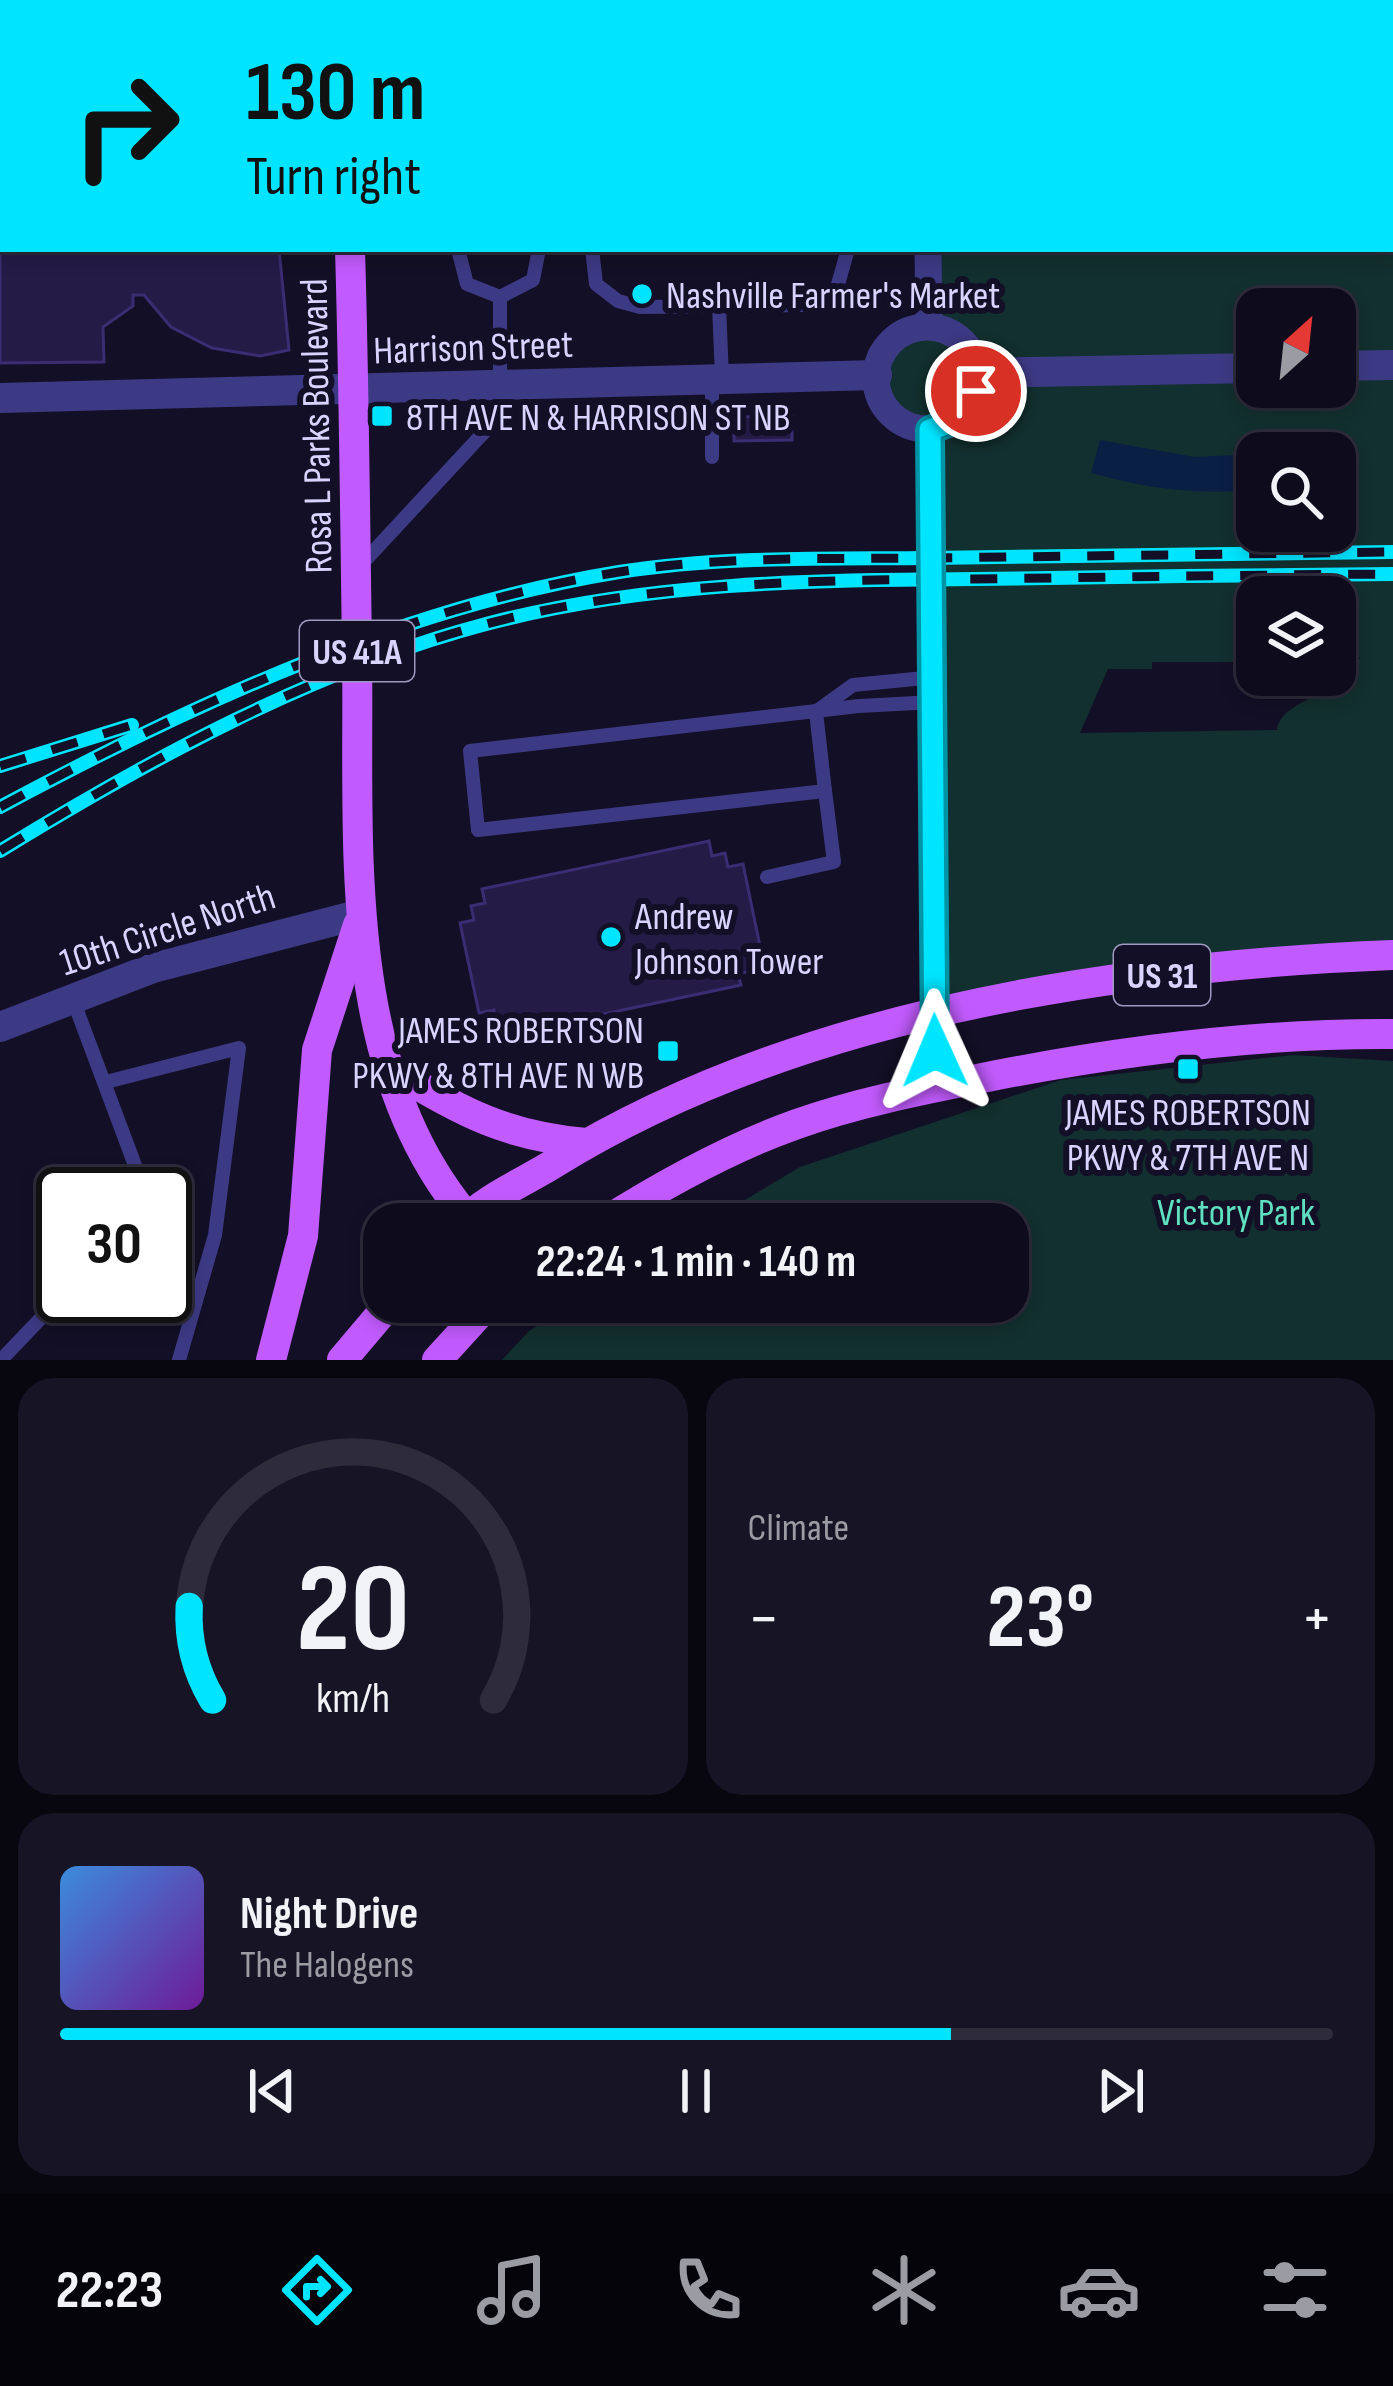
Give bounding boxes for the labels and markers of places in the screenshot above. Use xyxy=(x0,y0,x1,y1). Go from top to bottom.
place label: Nashville Farmer's Market xyxy=(666,273,1000,320)
marker: Nashville Farmer's Market xyxy=(629,281,655,307)
pin xyxy=(925,340,1027,442)
place label: 8TH AVE N & HARRISON ST NB xyxy=(406,395,790,442)
marker: 8TH AVE N & HARRISON ST NB xyxy=(369,403,395,429)
place label: Andrew Johnson Tower xyxy=(634,894,824,986)
marker: Andrew Johnson Tower xyxy=(598,924,624,950)
place label: JAMES ROBERTSON PKWY & 8TH AVE N WB xyxy=(352,1008,644,1100)
marker: JAMES ROBERTSON PKWY & 8TH AVE N WB xyxy=(655,1038,681,1064)
marker: JAMES ROBERTSON PKWY & 7TH AVE N xyxy=(1175,1056,1201,1082)
place label: JAMES ROBERTSON PKWY & 7TH AVE N xyxy=(1064,1090,1311,1182)

